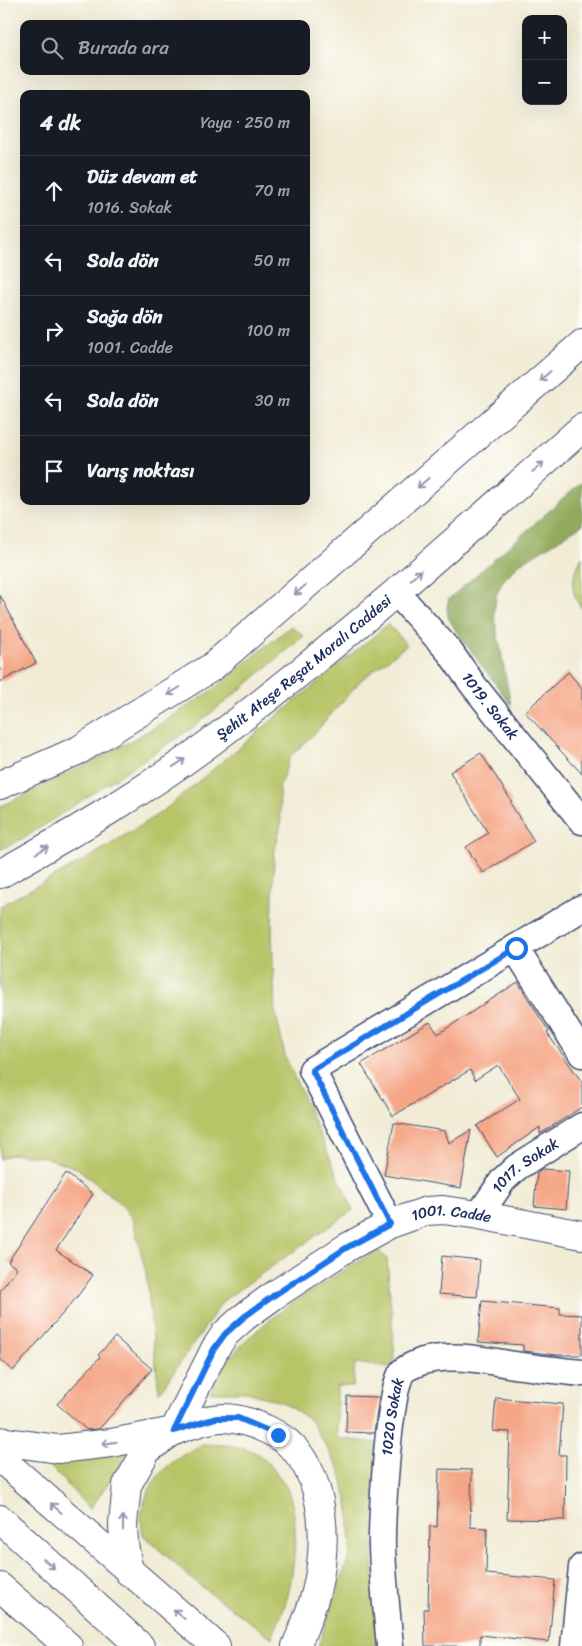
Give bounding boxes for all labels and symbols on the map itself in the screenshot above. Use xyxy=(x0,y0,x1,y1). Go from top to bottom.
one-way arrow xyxy=(539,371,552,382)
one-way arrow xyxy=(531,462,544,473)
one-way arrow xyxy=(416,477,429,489)
one-way arrow xyxy=(409,570,422,581)
one-way arrow xyxy=(294,584,307,596)
street label: Şehit Ateşe Reşat Moralı Caddesi xyxy=(210,588,398,747)
street label: 1019. Sokak xyxy=(455,667,525,746)
one-way arrow xyxy=(167,686,181,696)
one-way arrow xyxy=(172,758,186,768)
one-way arrow xyxy=(35,845,50,855)
route start xyxy=(505,937,528,960)
street label: 1017. Sokak xyxy=(485,1131,564,1198)
street label: 1001. Cadde xyxy=(408,1197,494,1230)
street label: 1020 Sokak xyxy=(374,1375,411,1457)
route end xyxy=(267,1424,290,1447)
one-way arrow xyxy=(101,1439,117,1449)
one-way arrow xyxy=(49,1502,62,1514)
one-way arrow xyxy=(118,1516,128,1532)
one-way arrow xyxy=(42,1559,55,1570)
one-way arrow xyxy=(172,1608,185,1620)

